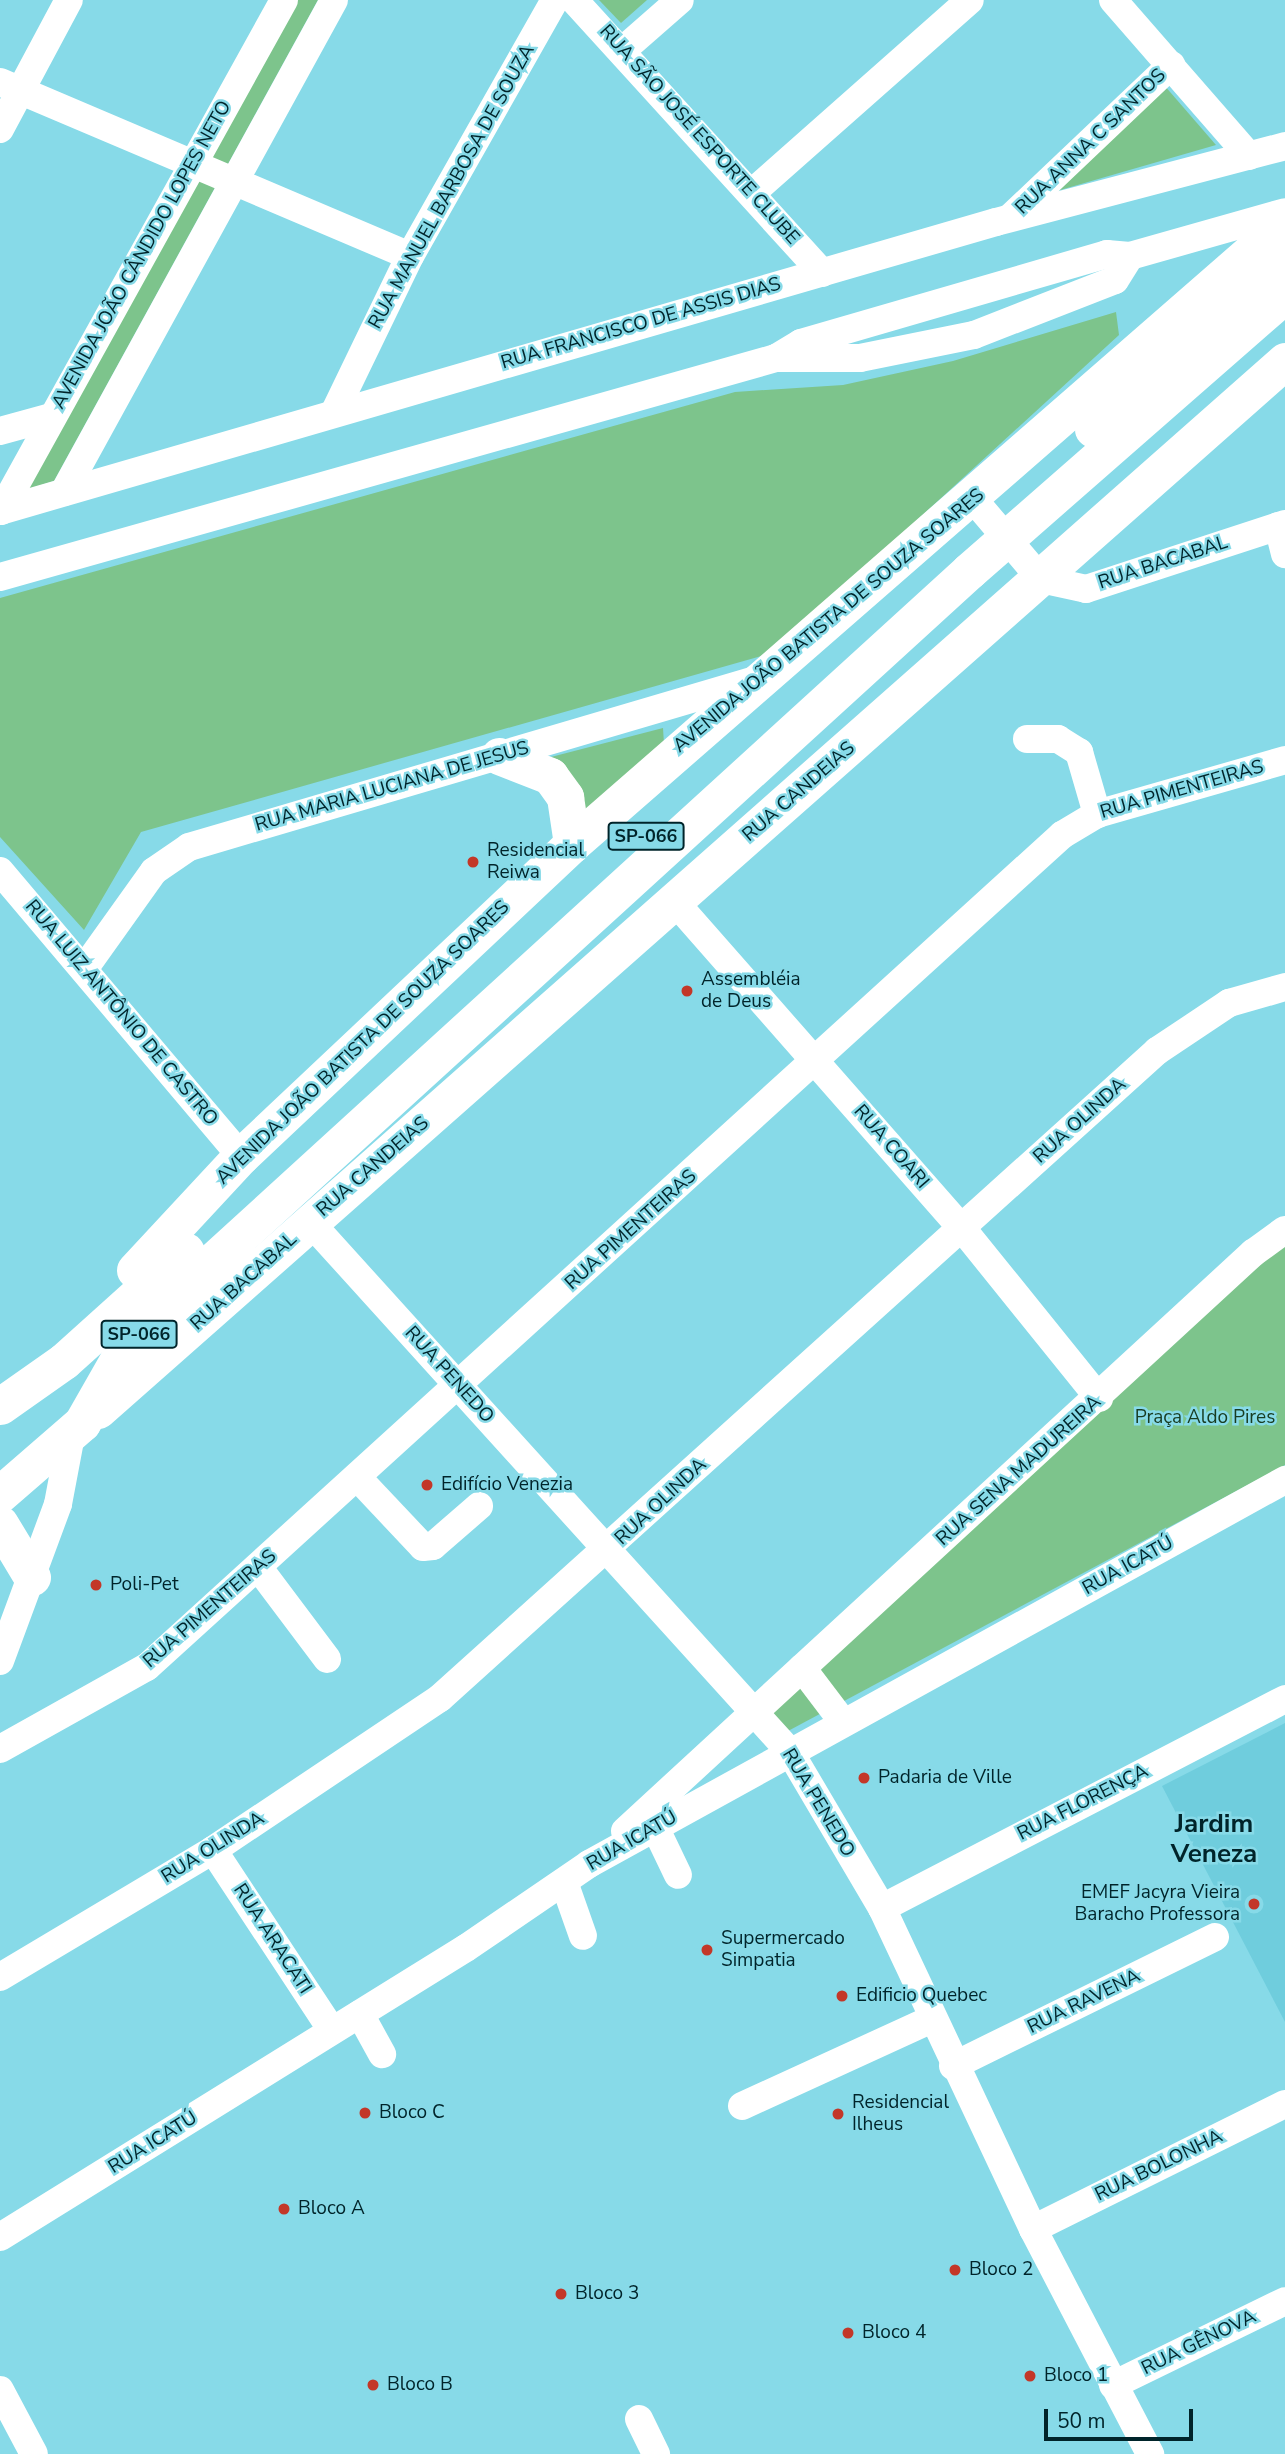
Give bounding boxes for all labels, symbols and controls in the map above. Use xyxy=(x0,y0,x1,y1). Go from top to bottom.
street label: RUA SÃO JOSÉ ESPORTE CLUBE xyxy=(594,21,804,249)
street label: RUA MANUEL BARBOSA DE SOUZA xyxy=(364,41,540,333)
street label: RUA ANNA C SANTOS xyxy=(1011,64,1171,220)
street label: AVENIDA JOÃO CÂNDIDO LOPES NETO xyxy=(48,97,236,413)
street label: RUA FRANCISCO DE ASSIS DIAS xyxy=(498,273,784,375)
street label: AVENIDA JOÃO BATISTA DE SOUZA SOARES xyxy=(669,484,989,758)
street label: RUA BACABAL xyxy=(1095,531,1231,595)
street label: RUA MARIA LUCIANA DE JESUS xyxy=(252,737,532,837)
street label: RUA CANDEIAS xyxy=(738,737,860,847)
street label: RUA PIMENTEIRAS xyxy=(1098,756,1266,824)
road number: SP-066 xyxy=(608,822,684,850)
place label: Residencial Reiwa xyxy=(487,840,584,884)
marker: Residencial Reiwa xyxy=(465,854,481,870)
street label: RUA LUIZ ANTÔNIO DE CASTRO xyxy=(20,896,222,1130)
street label: AVENIDA JOÃO BATISTA DE SOUZA SOARES xyxy=(212,896,514,1190)
place label: Assembléia de Deus xyxy=(701,969,801,1013)
marker: Assembléia de Deus xyxy=(679,983,695,999)
street label: RUA OLINDA xyxy=(1029,1073,1131,1169)
street label: RUA COARI xyxy=(849,1101,933,1193)
street label: RUA CANDEIAS xyxy=(312,1112,434,1222)
street label: RUA PIMENTEIRAS xyxy=(561,1165,701,1295)
street label: RUA BACABAL xyxy=(186,1228,302,1336)
road number: SP-066 xyxy=(100,1320,178,1349)
street label: RUA PENEDO xyxy=(400,1322,498,1428)
street label: RUA SENA MADUREIRA xyxy=(932,1391,1106,1551)
park label: Praça Aldo Pires xyxy=(1135,1407,1275,1429)
street label: RUA OLINDA xyxy=(611,1454,711,1550)
place label: Edifício Venezia xyxy=(441,1474,573,1496)
marker: Edifício Venezia xyxy=(419,1477,435,1493)
street label: RUA ICATÚ xyxy=(1079,1532,1177,1600)
street label: RUA PIMENTEIRAS xyxy=(139,1545,281,1673)
place label: Poli-Pet xyxy=(110,1574,179,1596)
marker: Poli-Pet xyxy=(88,1577,104,1593)
street label: RUA PENEDO xyxy=(777,1745,859,1861)
street label: RUA FLORENÇA xyxy=(1014,1760,1152,1846)
place label: Padaria de Ville xyxy=(878,1767,1012,1789)
marker: Padaria de Ville xyxy=(856,1770,872,1786)
street label: RUA ICATÚ xyxy=(583,1806,681,1876)
street label: RUA OLINDA xyxy=(157,1807,269,1889)
district label: Jardim Veneza xyxy=(1171,1808,1257,1870)
street label: RUA ARACATI xyxy=(228,1880,316,1998)
place label: EMEF Jacyra Vieira Baracho Professora xyxy=(1075,1882,1240,1926)
marker: EMEF Jacyra Vieira Baracho Professora xyxy=(1246,1896,1262,1912)
place label: Supermercado Simpatia xyxy=(721,1928,845,1972)
marker: Supermercado Simpatia xyxy=(699,1942,715,1958)
street label: RUA RAVENA xyxy=(1024,1965,1144,2039)
place label: Edificio Quebec xyxy=(856,1985,987,2007)
marker: Edificio Quebec xyxy=(834,1988,850,2004)
place label: Residencial Ilheus xyxy=(852,2092,949,2136)
place label: Bloco C xyxy=(379,2102,445,2124)
marker: Bloco C xyxy=(357,2105,373,2121)
marker: Residencial Ilheus xyxy=(830,2106,846,2122)
street label: RUA ICATÚ xyxy=(104,2107,202,2179)
street label: RUA BOLONHA xyxy=(1091,2125,1227,2207)
place label: Bloco A xyxy=(298,2198,365,2220)
marker: Bloco A xyxy=(276,2201,292,2217)
place label: Bloco 2 xyxy=(969,2259,1033,2281)
marker: Bloco 2 xyxy=(947,2262,963,2278)
place label: Bloco 3 xyxy=(575,2283,639,2305)
marker: Bloco 3 xyxy=(553,2286,569,2302)
street label: RUA GÊNOVA xyxy=(1138,2306,1260,2380)
place label: Bloco 4 xyxy=(862,2322,926,2344)
marker: Bloco 4 xyxy=(840,2325,856,2341)
place label: Bloco 1 xyxy=(1044,2365,1108,2387)
marker: Bloco 1 xyxy=(1022,2368,1038,2384)
place label: Bloco B xyxy=(387,2374,453,2396)
marker: Bloco B xyxy=(365,2377,381,2393)
scale bar xyxy=(1047,2394,1196,2438)
text: 50 m xyxy=(1057,2407,1106,2435)

